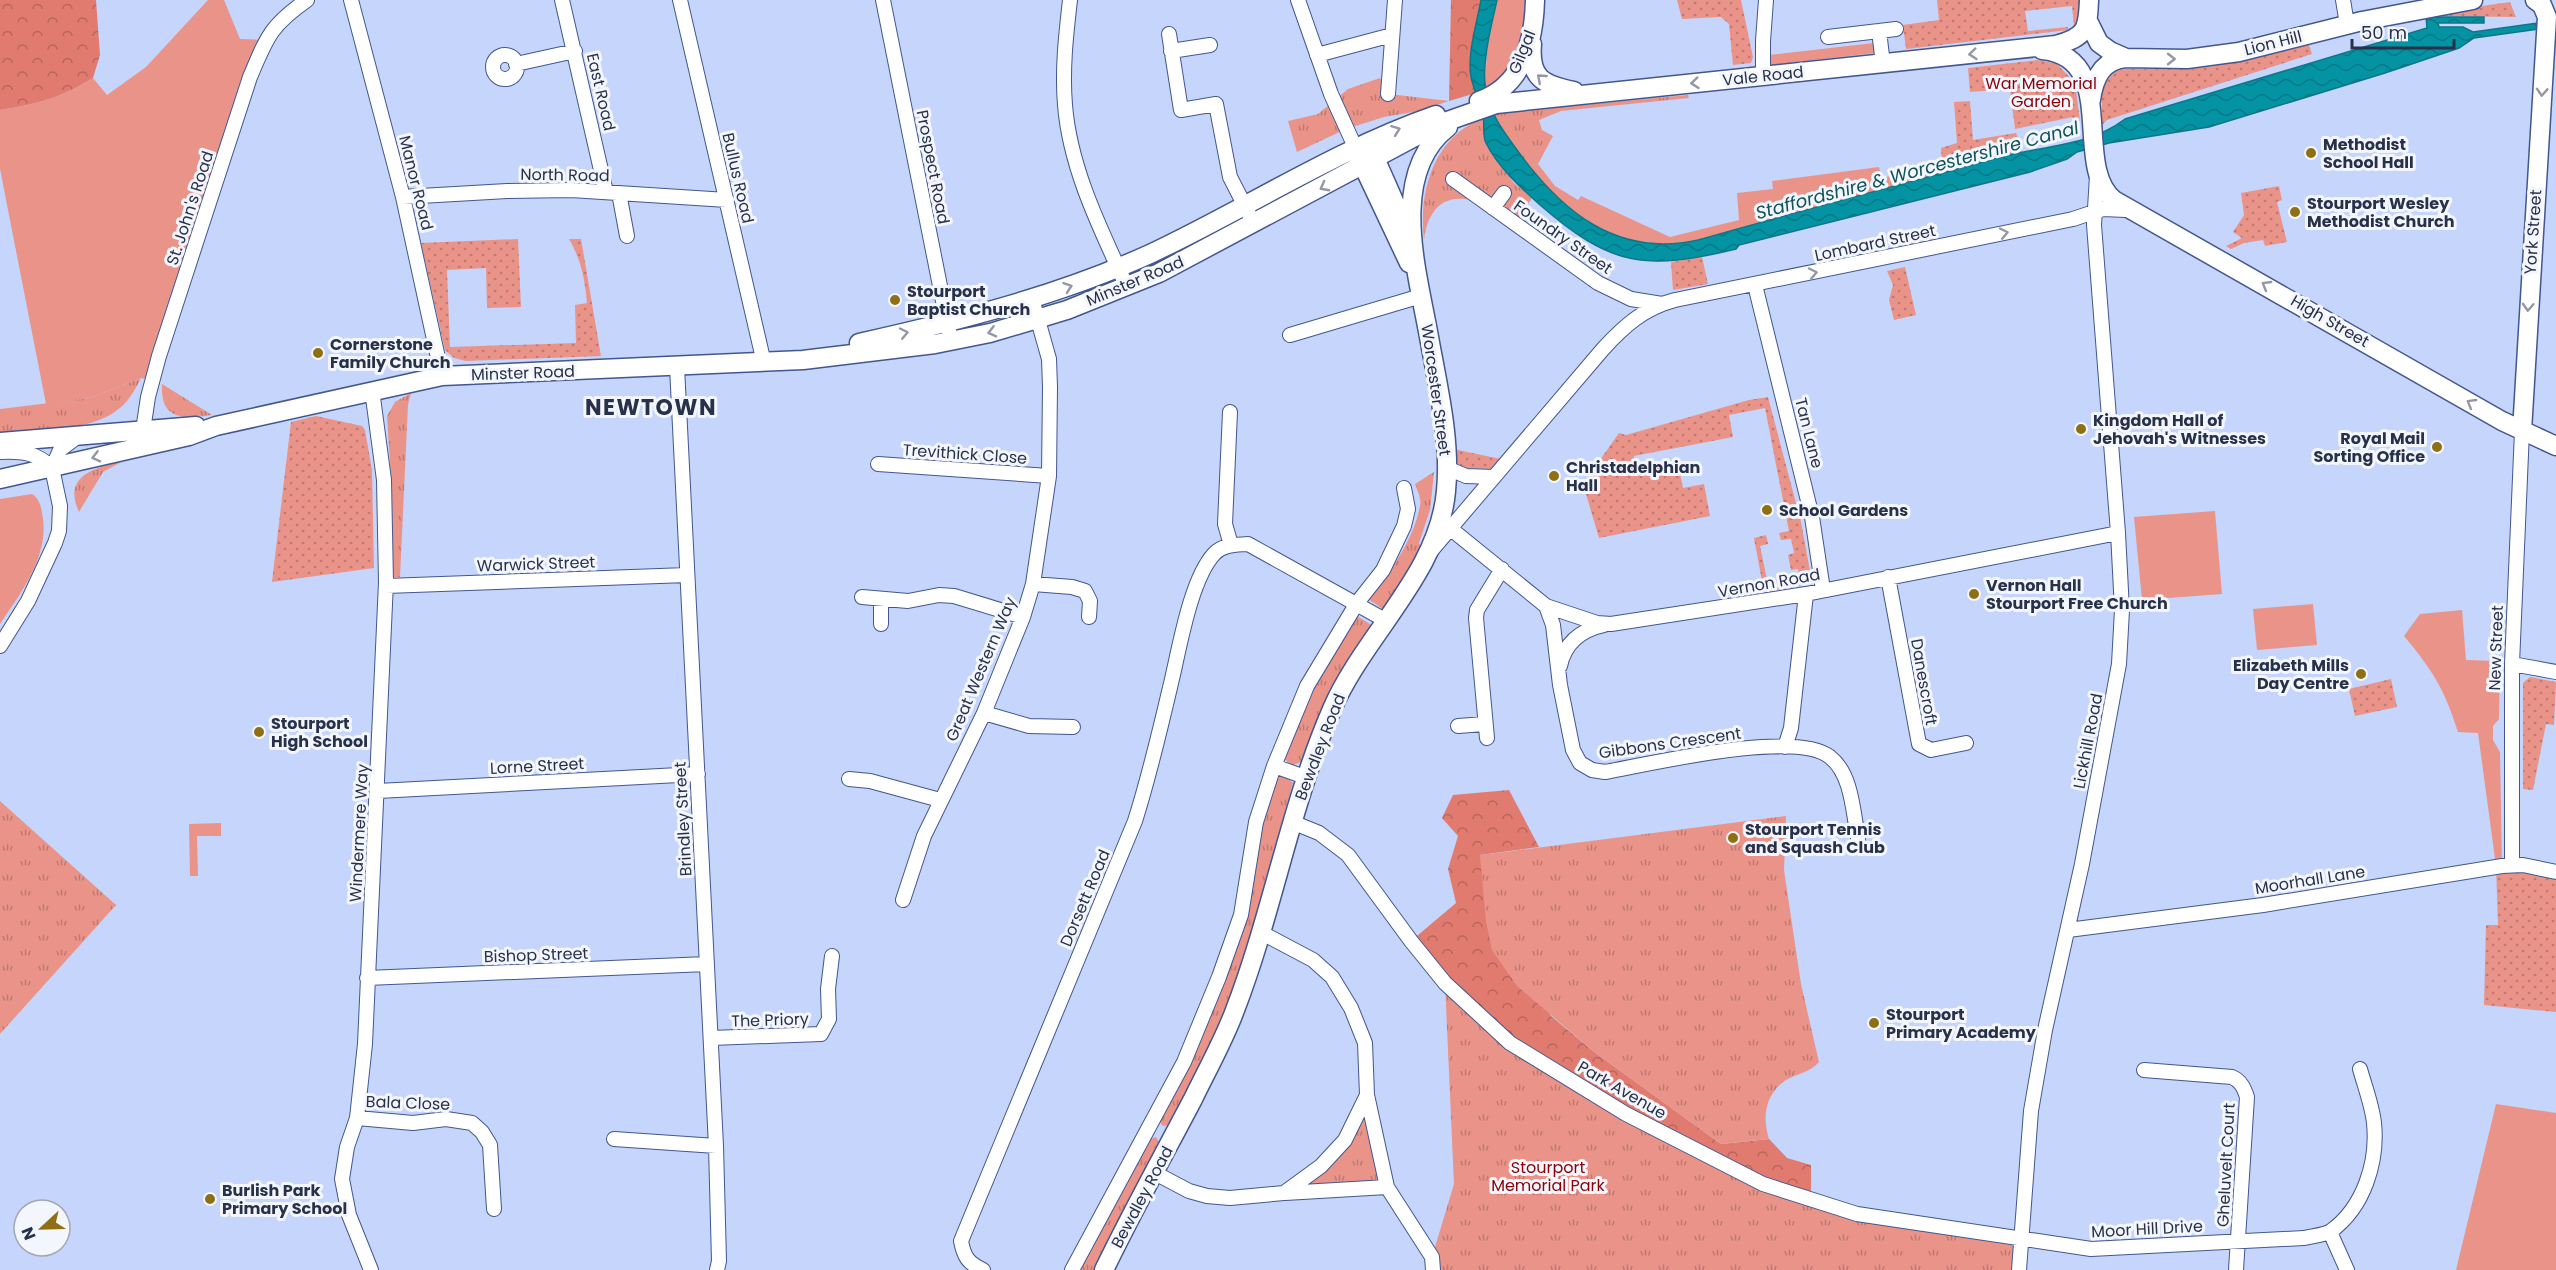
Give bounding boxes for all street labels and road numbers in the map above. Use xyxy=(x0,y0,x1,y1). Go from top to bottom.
street label: Lion Hill xyxy=(2242,25,2304,61)
street label: Gilgal xyxy=(1503,26,1541,78)
street label: East Road xyxy=(581,51,621,133)
street label: Vale Road xyxy=(1721,60,1805,92)
street label: Prospect Road xyxy=(911,108,955,226)
street label: Bullus Road xyxy=(716,130,760,226)
street label: Manor Road xyxy=(393,133,439,233)
street label: St. John's Road xyxy=(161,148,219,268)
street label: North Road xyxy=(520,163,610,187)
street label: York Street xyxy=(2519,189,2547,275)
street label: Foundry Street xyxy=(1509,194,1617,280)
street label: Lombard Street xyxy=(1812,219,1938,267)
street label: Minster Road xyxy=(1083,250,1187,312)
street label: High Street xyxy=(2286,289,2374,353)
street label: Worcester Street xyxy=(1415,323,1457,457)
street label: Minster Road xyxy=(471,360,575,386)
street label: Tan Lane xyxy=(1789,395,1829,471)
street label: Trevithick Close xyxy=(902,438,1028,470)
street label: Warwick Street xyxy=(476,550,596,578)
street label: Vernon Road xyxy=(1716,563,1822,603)
street label: Great Western Way xyxy=(940,593,1022,745)
street label: New Street xyxy=(2483,605,2509,691)
street label: Danescroft xyxy=(1905,637,1943,727)
street label: Bewdley Road xyxy=(1289,690,1351,804)
street label: Lickhill Road xyxy=(2067,691,2109,791)
street label: Gibbons Crescent xyxy=(1597,722,1743,764)
street label: Lorne Street xyxy=(489,752,585,780)
street label: Brindley Street xyxy=(669,761,697,877)
street label: Windermere Way xyxy=(344,763,374,903)
street label: Dorsett Road xyxy=(1054,846,1116,950)
street label: Moorhall Lane xyxy=(2253,860,2367,900)
street label: Bishop Street xyxy=(483,942,589,968)
street label: The Priory xyxy=(731,1007,809,1033)
street label: Park Avenue xyxy=(1574,1055,1671,1125)
street label: Bala Close xyxy=(365,1090,451,1116)
street label: Gheluvelt Court xyxy=(2211,1102,2241,1228)
street label: Bewdley Road xyxy=(1105,1142,1179,1252)
street label: Moor Hill Drive xyxy=(2091,1215,2203,1243)

